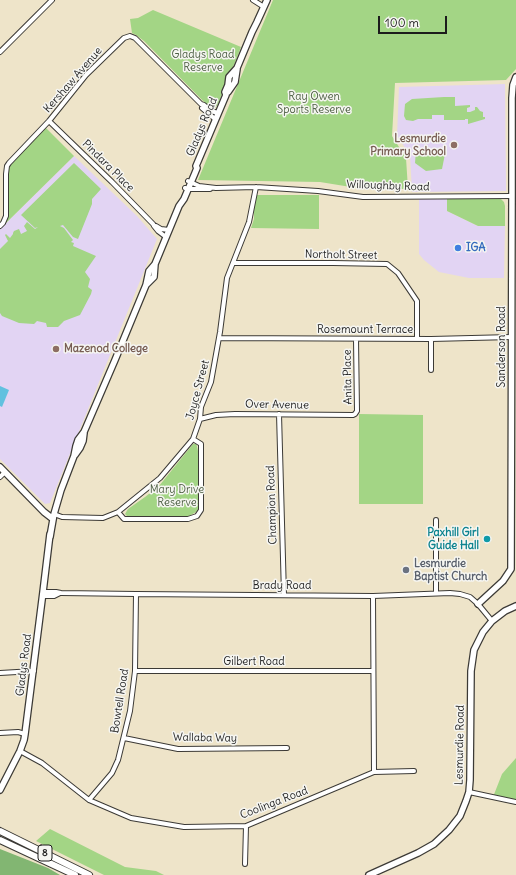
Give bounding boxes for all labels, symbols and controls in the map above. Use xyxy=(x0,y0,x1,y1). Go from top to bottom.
scale bar xyxy=(380,8,449,34)
text: 100 m xyxy=(385,15,419,30)
street label: Kershaw Avenue xyxy=(41,44,105,116)
park label: Gladys Road Reserve xyxy=(172,48,234,74)
park label: Ray Owen Sports Reserve xyxy=(277,90,351,116)
street label: Gladys Road xyxy=(184,96,220,158)
place label: Lesmurdie Primary School xyxy=(370,132,446,158)
street label: Pindara Place xyxy=(79,137,137,195)
marker: Lesmurdie Primary School xyxy=(449,140,459,150)
street label: Willoughby Road xyxy=(346,178,430,194)
place label: IGA xyxy=(466,241,486,255)
marker: IGA xyxy=(453,243,463,253)
street label: Northolt Street xyxy=(305,248,377,262)
street label: Sanderson Road xyxy=(495,306,509,388)
street label: Rosemount Terrace xyxy=(317,323,413,337)
place label: Mazenod College xyxy=(64,342,148,356)
marker: Mazenod College xyxy=(51,344,61,354)
street label: Anita Place xyxy=(341,349,355,405)
street label: Joyce Street xyxy=(184,359,212,421)
street label: Over Avenue xyxy=(245,398,309,412)
street label: Champion Road xyxy=(264,465,280,545)
park label: Mary Drive Reserve xyxy=(150,483,204,509)
place label: Paxhill Girl Guide Hall xyxy=(427,526,479,552)
marker: Paxhill Girl Guide Hall xyxy=(482,534,492,544)
place label: Lesmurdie Baptist Church xyxy=(414,557,487,583)
marker: Lesmurdie Baptist Church xyxy=(401,565,411,575)
street label: Brady Road xyxy=(253,579,311,593)
street label: Gladys Road xyxy=(14,633,34,697)
street label: Gilbert Road xyxy=(223,655,285,669)
street label: Bowtell Road xyxy=(108,668,132,734)
street label: Lesmurdie Road xyxy=(453,705,467,785)
street label: Wallaba Way xyxy=(173,731,237,745)
street label: Coolinga Road xyxy=(238,784,310,822)
road number: 8 xyxy=(38,845,52,861)

